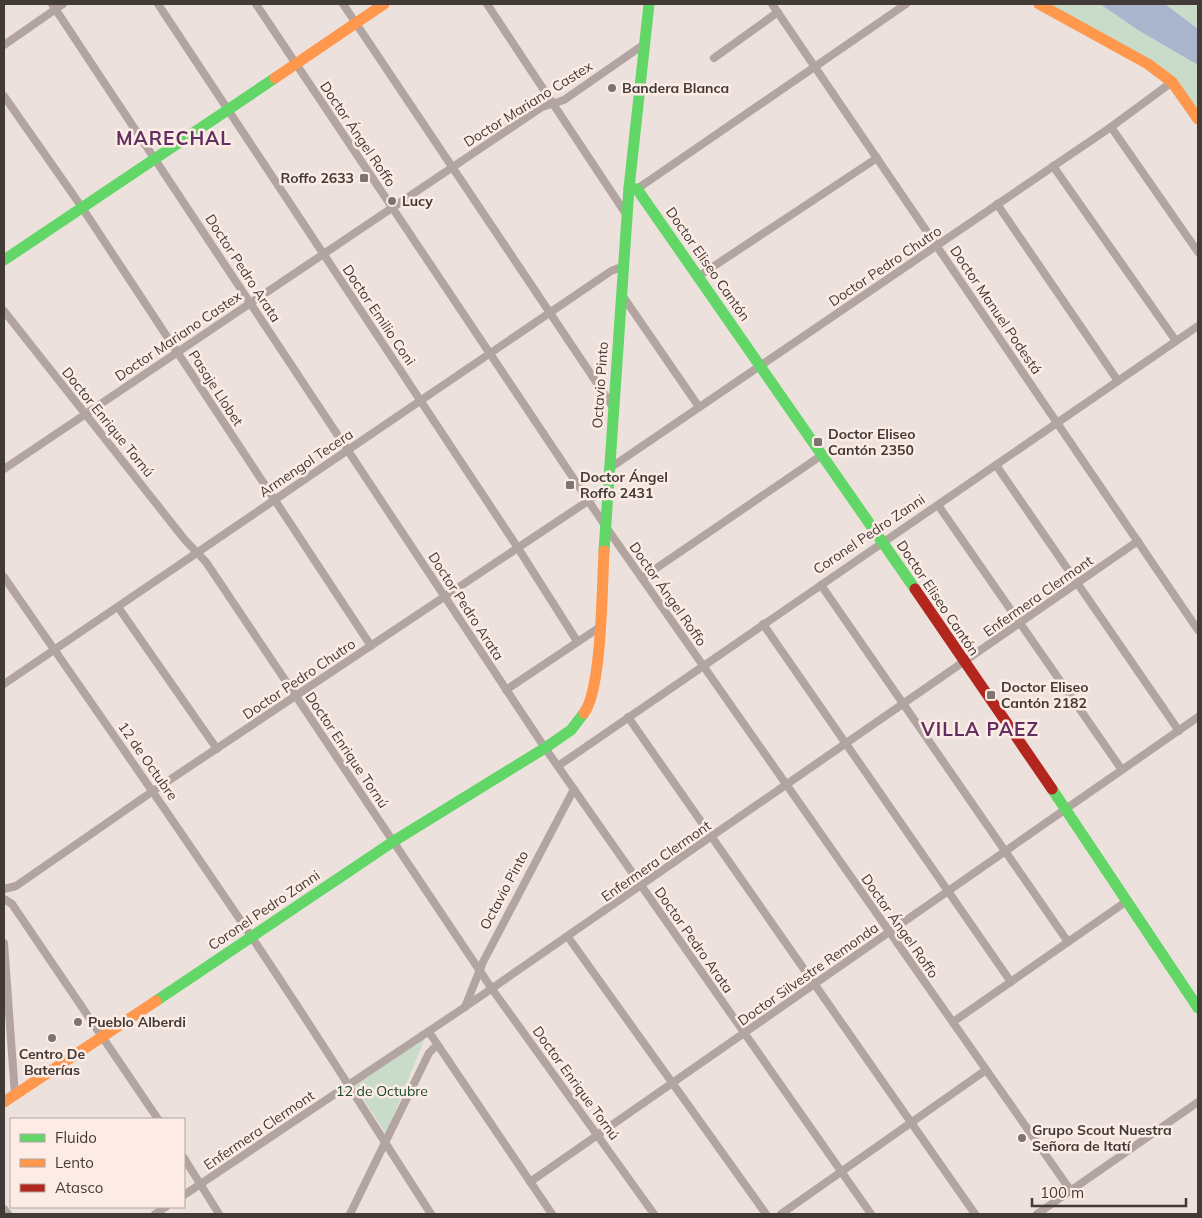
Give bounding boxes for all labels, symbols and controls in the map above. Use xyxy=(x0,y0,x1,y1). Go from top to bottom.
street label: Doctor Mariano Castex xyxy=(460,57,596,151)
street label: Doctor Ángel Roffo xyxy=(316,78,400,190)
place label: Bandera Blanca xyxy=(622,79,729,97)
marker: Bandera Blanca xyxy=(606,82,618,94)
district label: MARECHAL xyxy=(116,126,232,150)
place label: Roffo 2633 xyxy=(281,169,354,187)
marker: Roffo 2633 xyxy=(358,172,370,184)
place label: Lucy xyxy=(402,192,433,210)
marker: Lucy xyxy=(386,195,398,207)
street label: Doctor Eliseo Cantón xyxy=(662,204,754,324)
street label: Doctor Pedro Arata xyxy=(201,211,285,325)
street label: Doctor Pedro Chutro xyxy=(825,222,945,310)
street label: Doctor Manuel Podestá xyxy=(946,242,1046,378)
street label: Doctor Emilio Coni xyxy=(339,261,419,369)
street label: Doctor Mariano Castex xyxy=(111,287,245,385)
street label: Octavio Pinto xyxy=(588,341,612,429)
street label: Pasaje Llobet xyxy=(185,347,247,429)
street label: Doctor Enrique Tornú xyxy=(58,363,158,481)
street label: Armengol Tecera xyxy=(255,425,357,501)
place label: Doctor Eliseo Cantón 2350 xyxy=(828,425,916,459)
marker: Doctor Eliseo Cantón 2350 xyxy=(812,436,824,448)
place label: Doctor Ángel Roffo 2431 xyxy=(580,468,668,502)
marker: Doctor Ángel Roffo 2431 xyxy=(564,479,576,491)
street label: Coronel Pedro Zanni xyxy=(810,490,928,578)
street label: Doctor Eliseo Cantón xyxy=(893,537,983,659)
street label: Doctor Ángel Roffo xyxy=(625,538,711,650)
street label: Doctor Pedro Arata xyxy=(424,549,508,663)
street label: Enfermera Clermont xyxy=(980,551,1096,641)
street label: Doctor Pedro Chutro xyxy=(239,635,359,723)
place label: Doctor Eliseo Cantón 2182 xyxy=(1001,678,1089,712)
street label: Doctor Enrique Tornú xyxy=(301,688,393,812)
marker: Doctor Eliseo Cantón 2182 xyxy=(985,689,997,701)
district label: VILLA PAEZ xyxy=(920,717,1039,741)
street label: 12 de Octubre xyxy=(114,718,182,804)
street label: Enfermera Clermont xyxy=(598,816,714,906)
street label: Octavio Pinto xyxy=(476,847,532,933)
street label: Coronel Pedro Zanni xyxy=(205,866,323,954)
street label: Doctor Ángel Roffo xyxy=(857,870,943,982)
street label: Doctor Pedro Arata xyxy=(651,883,737,997)
street label: Doctor Silvestre Remonda xyxy=(734,919,882,1029)
place label: Pueblo Alberdi xyxy=(88,1013,186,1031)
marker: Pueblo Alberdi xyxy=(72,1016,84,1028)
street label: Doctor Enrique Tornú xyxy=(529,1023,623,1143)
marker: Centro De Baterías xyxy=(46,1032,58,1044)
place label: Centro De Baterías xyxy=(19,1045,86,1079)
park label: 12 de Octubre xyxy=(336,1082,428,1100)
street label: Enfermera Clermont xyxy=(200,1086,318,1174)
legend xyxy=(10,1118,185,1208)
place label: Grupo Scout Nuestra Señora de Itatí xyxy=(1032,1121,1172,1155)
text: Fluido xyxy=(55,1128,97,1147)
marker: Grupo Scout Nuestra Señora de Itatí xyxy=(1016,1132,1028,1144)
text: Lento xyxy=(55,1153,94,1172)
scale bar xyxy=(1032,1176,1186,1208)
text: Atasco xyxy=(55,1178,103,1197)
text: 100 m xyxy=(1040,1183,1084,1202)

